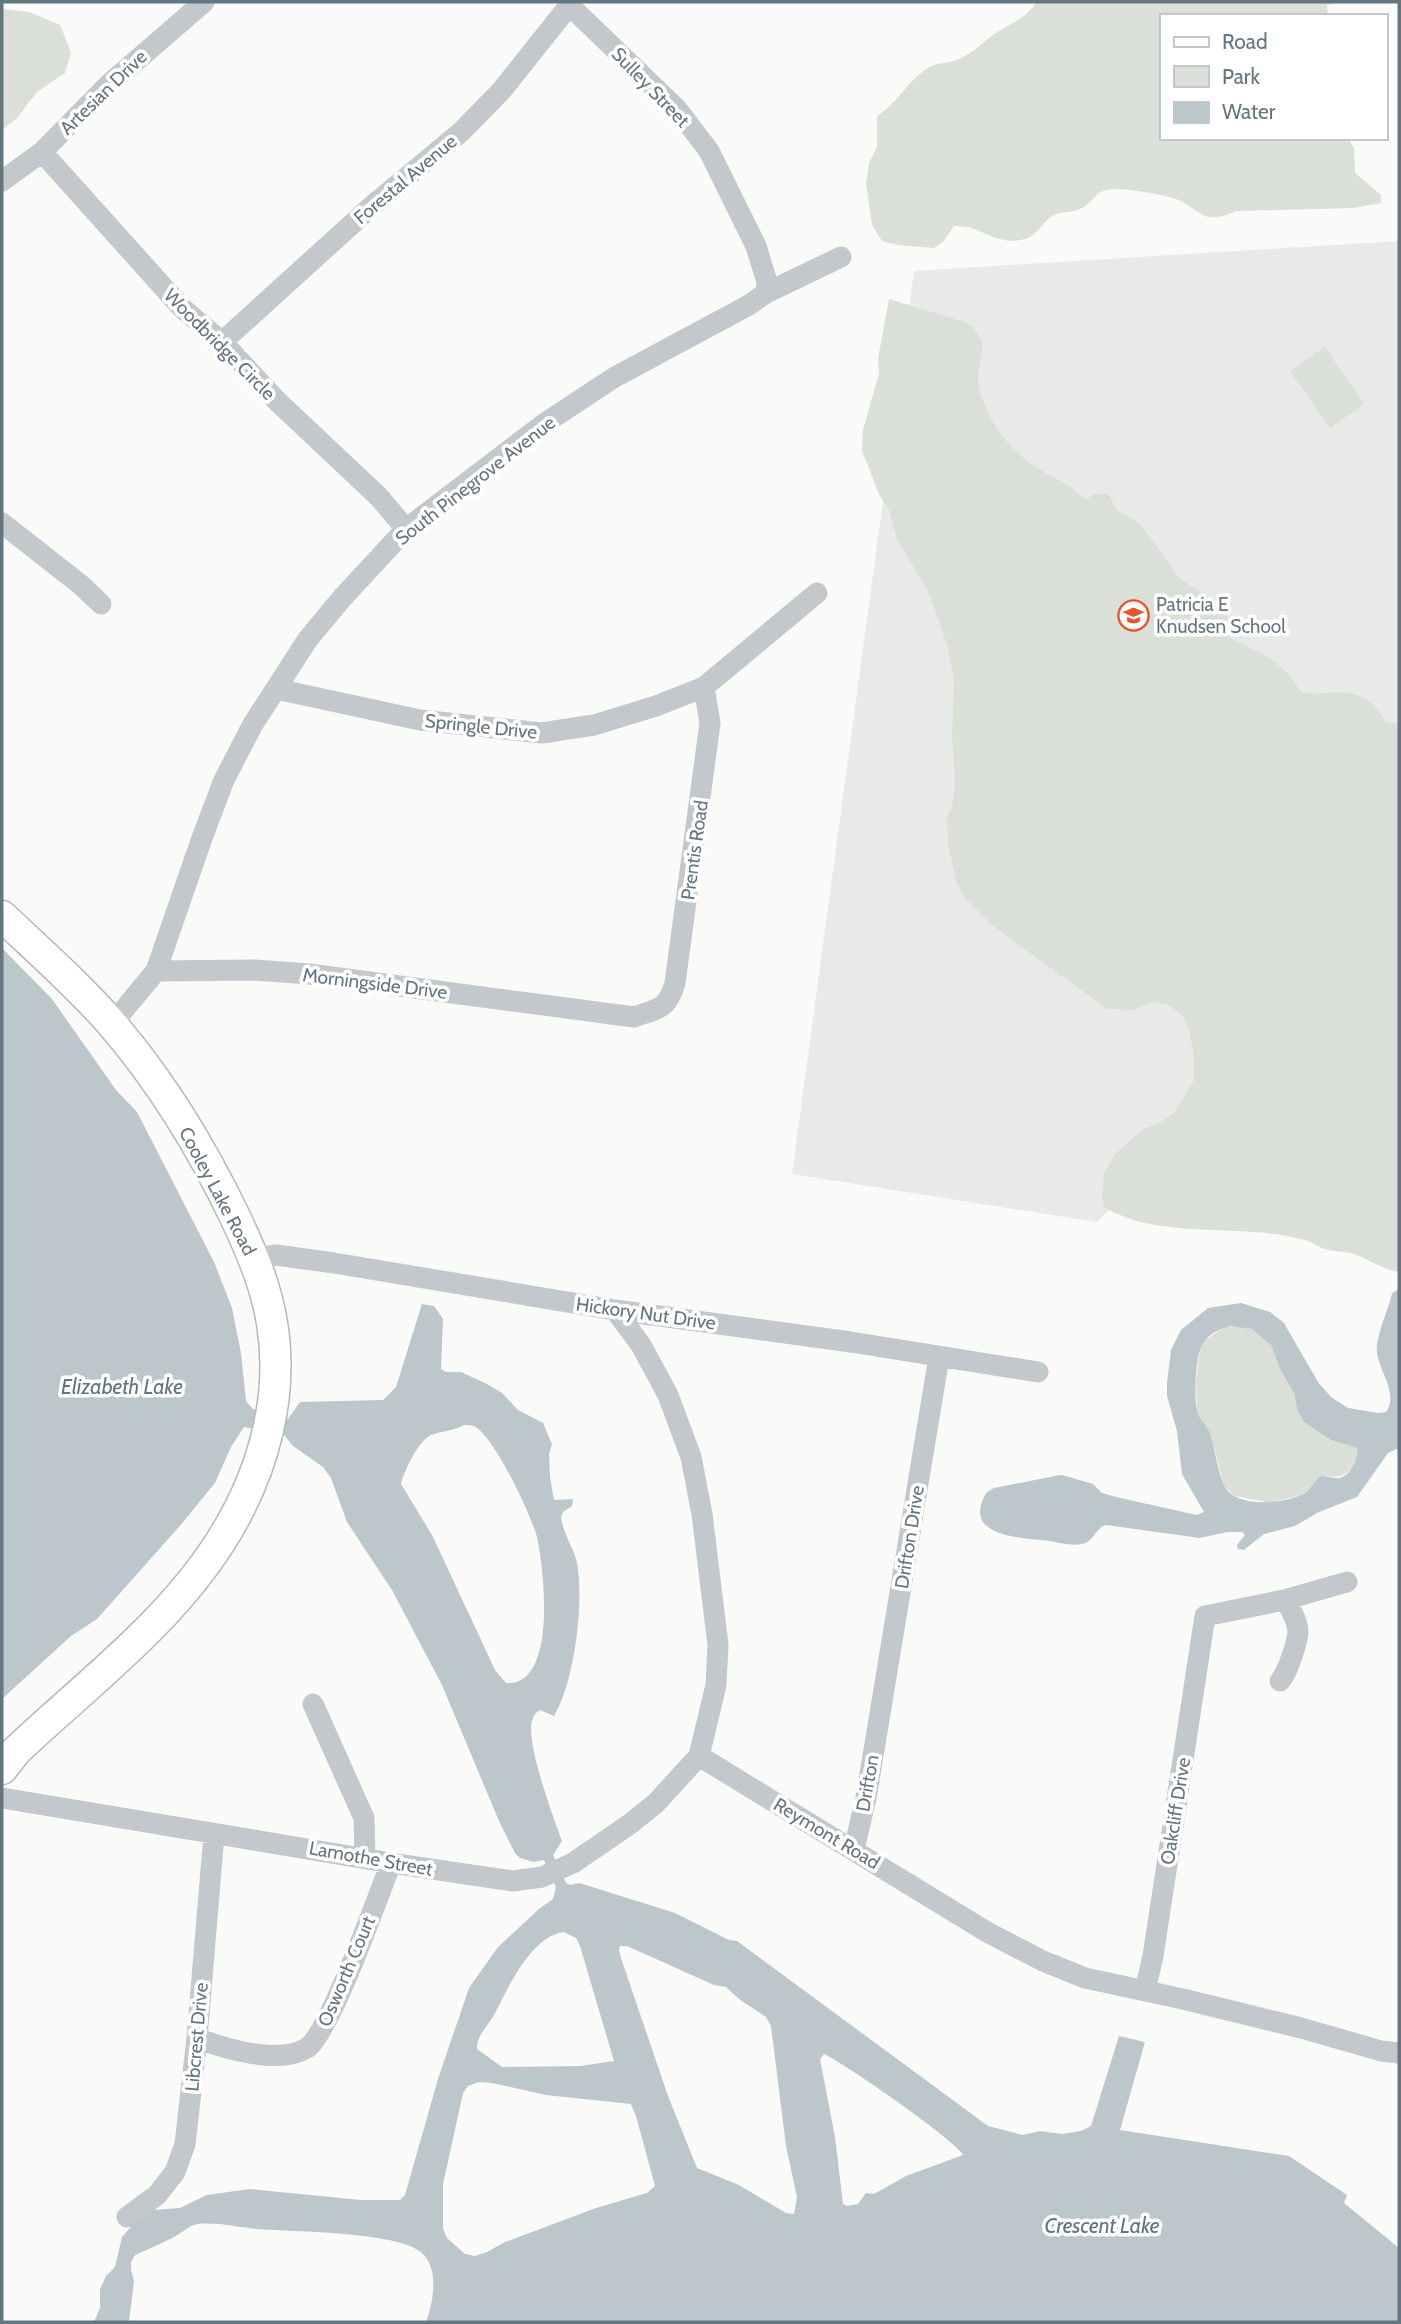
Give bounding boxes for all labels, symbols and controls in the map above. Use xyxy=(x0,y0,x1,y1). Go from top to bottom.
legend xyxy=(1160,14,1387,140)
text: Road xyxy=(1222,29,1268,54)
street label: Sulley Street xyxy=(607,43,695,132)
street label: Artesian Drive xyxy=(55,45,152,140)
text: Park xyxy=(1222,64,1260,89)
text: Water xyxy=(1222,99,1276,124)
street label: Forestal Avenue xyxy=(349,129,462,229)
street label: Woodbridge Circle xyxy=(159,284,280,405)
street label: South Pinegrove Avenue xyxy=(391,411,560,550)
place label: Patricia E Knudsen School xyxy=(1156,593,1286,638)
school or university icon: Patricia E Knudsen School xyxy=(1116,598,1150,632)
street label: Springle Drive xyxy=(424,709,538,744)
street label: Prentis Road xyxy=(676,799,713,901)
street label: Morningside Drive xyxy=(301,963,449,1004)
street label: Cooley Lake Road xyxy=(174,1123,261,1259)
street label: Hickory Nut Drive xyxy=(575,1292,717,1335)
water label: Elizabeth Lake xyxy=(61,1374,183,1399)
street label: Drifton Drive xyxy=(890,1484,929,1590)
street label: Drifton xyxy=(851,1753,884,1813)
street label: Oakcliff Drive xyxy=(1156,1756,1195,1866)
street label: Reymont Road xyxy=(769,1793,884,1874)
street label: Lamothe Street xyxy=(307,1836,435,1881)
street label: Osworth Court xyxy=(313,1912,380,2030)
street label: Libcrest Drive xyxy=(180,1981,213,2093)
water label: Crescent Lake xyxy=(1045,2213,1160,2238)

